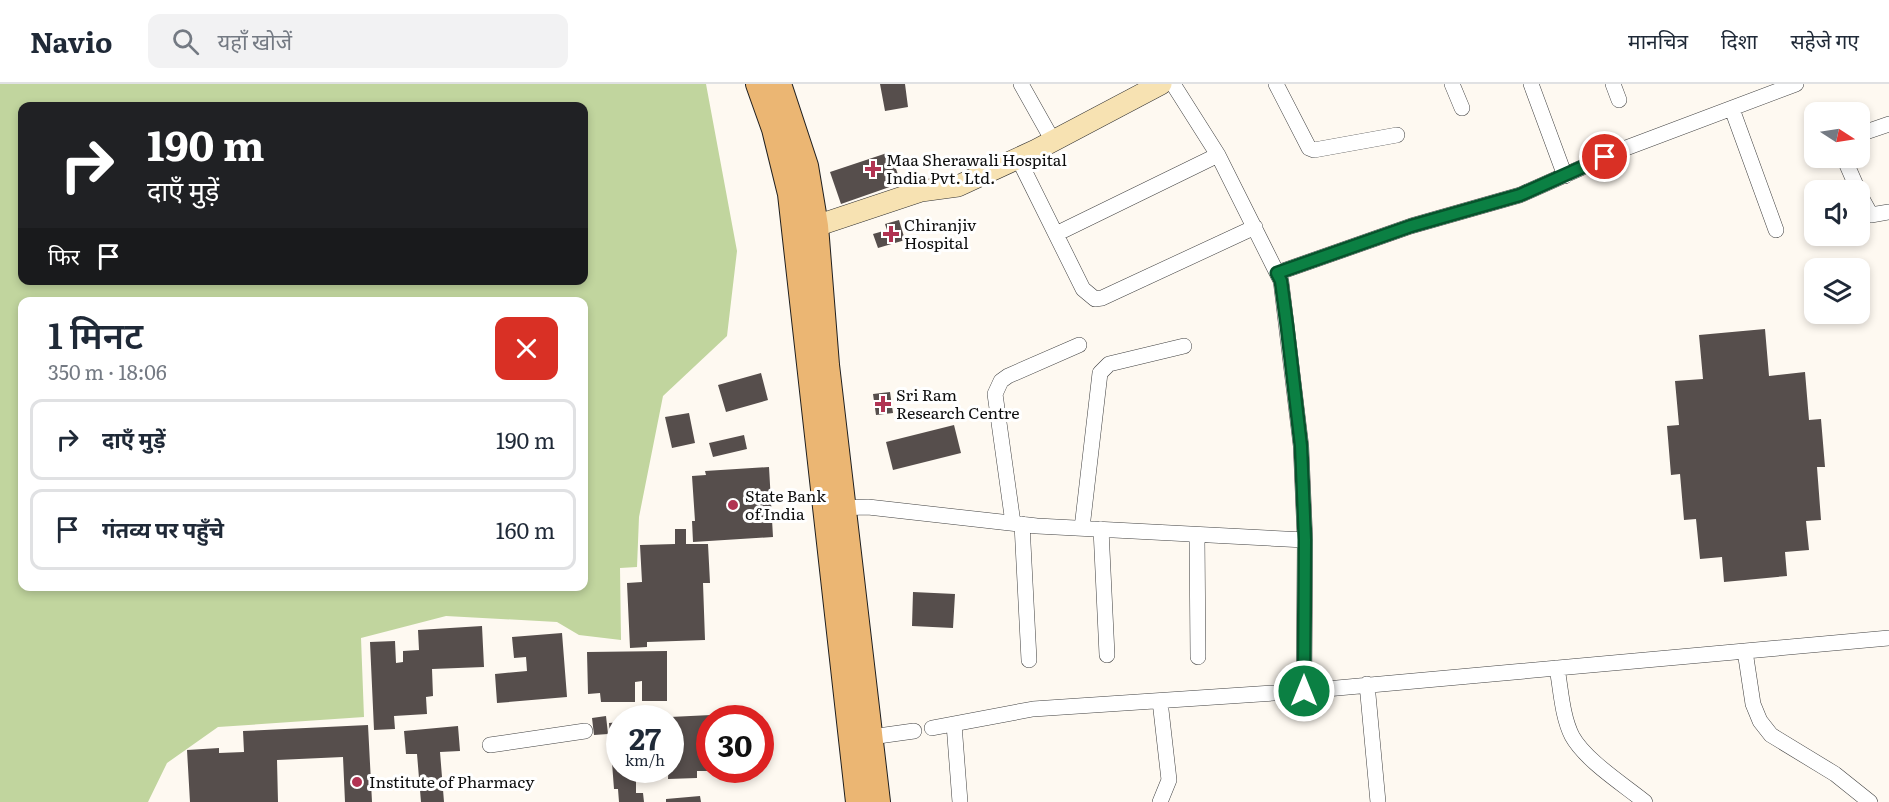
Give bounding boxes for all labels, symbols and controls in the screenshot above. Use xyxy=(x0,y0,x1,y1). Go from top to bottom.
search box xyxy=(148,14,568,68)
text: Navio xyxy=(30,20,112,62)
text: यहाँ खोजें xyxy=(217,24,292,57)
text: मानचित्र xyxy=(1628,24,1688,55)
text: दिशा xyxy=(1721,24,1757,55)
text: सहेजे गए xyxy=(1790,24,1859,55)
icon: search xyxy=(169,25,202,58)
north arrow xyxy=(1804,102,1870,168)
map controls xyxy=(1804,102,1870,324)
text: 190 m xyxy=(147,112,265,174)
icon: right xyxy=(48,126,126,204)
pin xyxy=(1579,131,1630,182)
icon: arrive xyxy=(1588,140,1621,173)
place label: Maa Sherawali Hospital India Pvt. Ltd. xyxy=(886,147,1067,189)
marker: Maa Sherawali Hospital India Pvt. Ltd. xyxy=(864,160,882,178)
text: दाएँ मुड़ें xyxy=(147,169,219,209)
button: sound xyxy=(1804,180,1870,246)
place label: Chiranjiv Hospital xyxy=(904,212,977,254)
marker: Chiranjiv Hospital xyxy=(882,225,900,243)
text: फिर xyxy=(48,239,80,272)
icon: arrive xyxy=(92,240,125,273)
button: layers xyxy=(1804,258,1870,324)
text: 1 मिनट xyxy=(48,307,143,360)
button: close xyxy=(495,317,558,380)
text: 350 m · 18:06 xyxy=(48,356,167,386)
place label: Sri Ram Research Centre xyxy=(896,382,1020,424)
marker: Sri Ram Research Centre xyxy=(874,395,892,413)
text: दाएँ मुड़ें xyxy=(102,422,165,455)
icon: right xyxy=(51,423,84,456)
text: 190 m xyxy=(496,423,555,456)
place label: State Bank of India xyxy=(745,483,826,525)
marker: State Bank of India xyxy=(726,498,740,512)
text: गंतव्य पर पहुँचे xyxy=(102,512,224,545)
icon: arrive xyxy=(51,513,84,546)
text: 160 m xyxy=(496,513,555,546)
position arrow xyxy=(1272,659,1336,723)
speed limit sign: 30 xyxy=(696,705,774,783)
text: 27 xyxy=(629,715,661,759)
text: km/h xyxy=(625,748,665,771)
place label: Institute of Pharmacy xyxy=(369,769,535,793)
marker: Institute of Pharmacy xyxy=(350,775,364,789)

